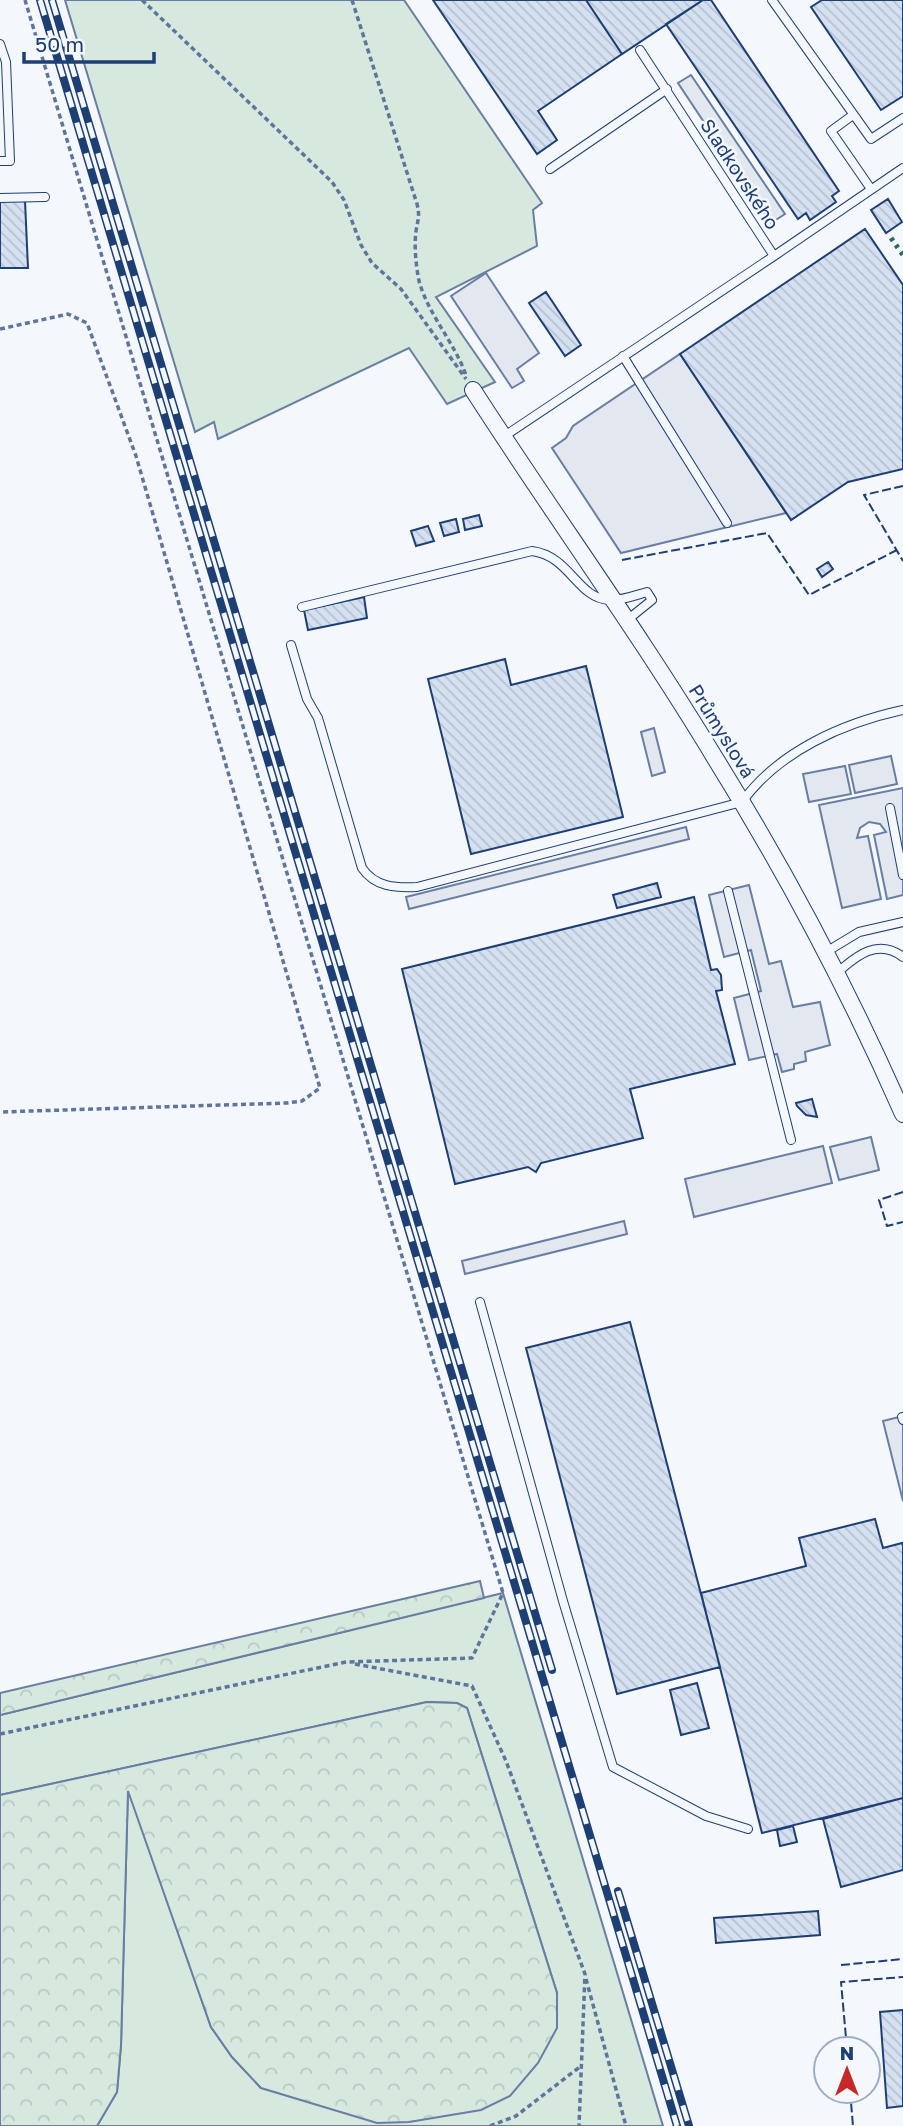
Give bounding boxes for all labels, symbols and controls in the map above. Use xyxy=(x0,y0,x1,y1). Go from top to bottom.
scale bar xyxy=(24,21,154,65)
text: 50 m xyxy=(35,31,84,57)
street label: Sladkovského xyxy=(696,114,785,233)
street label: Průmyslová xyxy=(685,680,760,782)
north arrow xyxy=(812,2035,882,2105)
text: N xyxy=(840,2041,854,2064)

